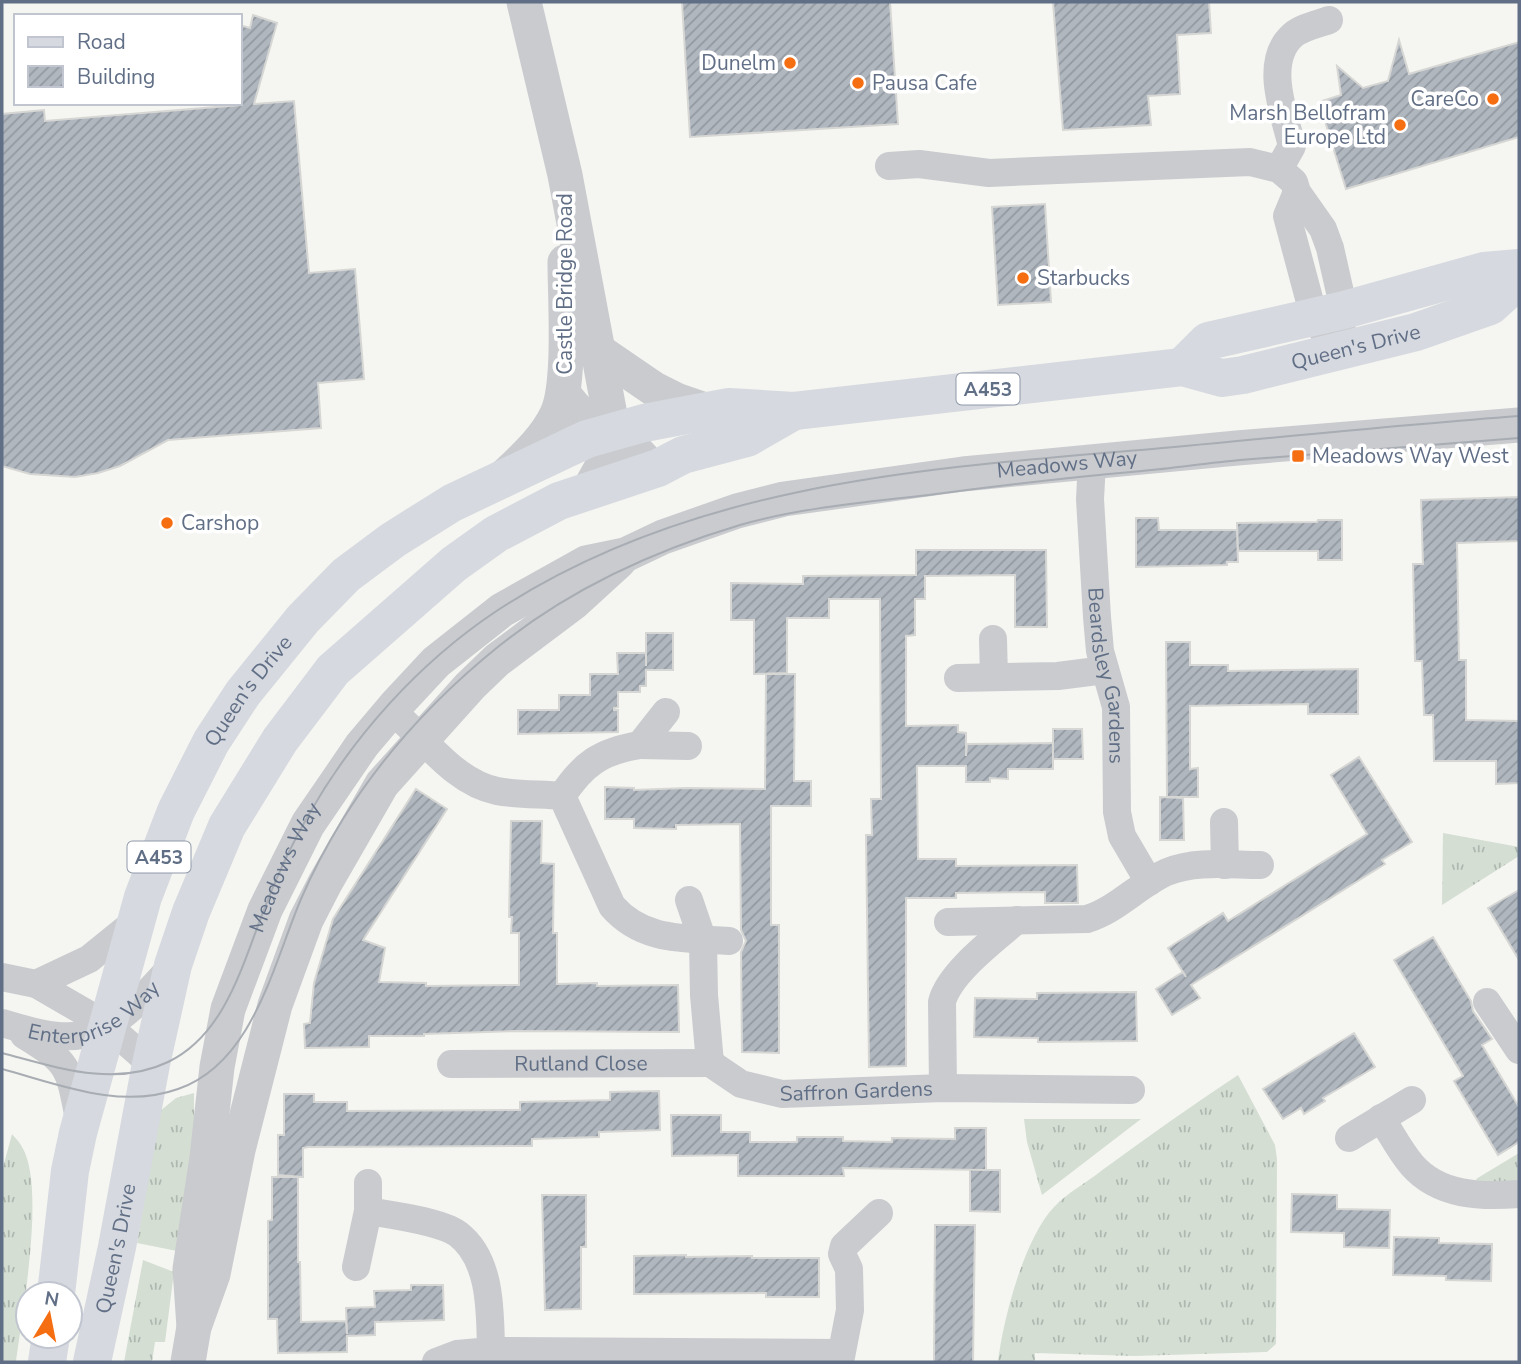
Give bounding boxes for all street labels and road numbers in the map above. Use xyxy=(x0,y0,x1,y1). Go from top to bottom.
street label: Castle Bridge Road xyxy=(551,193,579,375)
street label: Queen's Drive xyxy=(1288,317,1423,377)
road number: A453 xyxy=(956,374,1020,404)
street label: Meadows Way xyxy=(996,444,1139,485)
street label: Beardsley Gardens xyxy=(1081,587,1131,764)
street label: Queen's Drive xyxy=(198,629,298,752)
street label: Meadows Way xyxy=(243,797,327,936)
road number: A453 xyxy=(128,842,190,872)
street label: Enterprise Way xyxy=(25,974,166,1050)
street label: Rutland Close xyxy=(514,1049,648,1078)
street label: Saffron Gardens xyxy=(779,1074,933,1108)
street label: Queen's Drive xyxy=(89,1181,143,1316)

